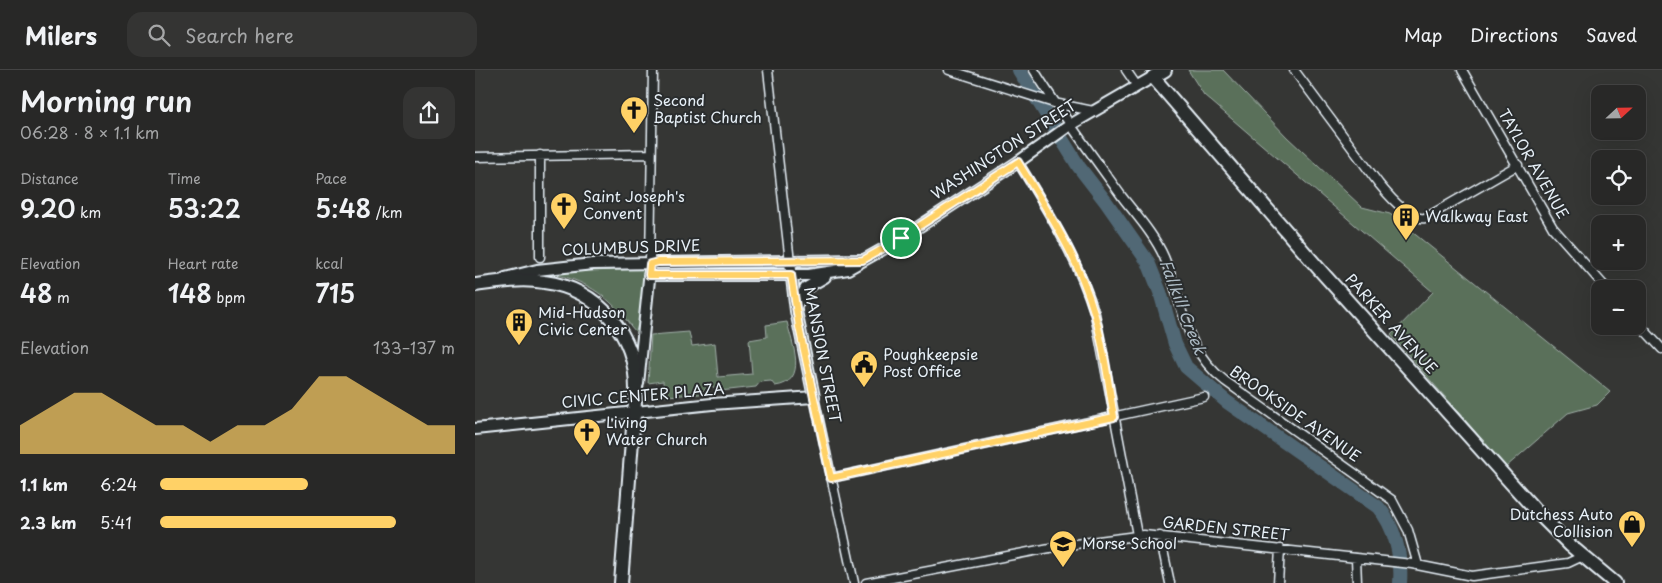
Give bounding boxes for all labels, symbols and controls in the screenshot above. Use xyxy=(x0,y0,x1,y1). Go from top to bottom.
search box xyxy=(127,12,477,57)
text: Milers xyxy=(25,17,97,53)
icon: search xyxy=(145,21,173,49)
text: Search here xyxy=(185,21,294,49)
text: Map xyxy=(1404,21,1442,48)
text: Directions xyxy=(1470,21,1558,48)
text: Saved xyxy=(1586,21,1637,48)
text: Morning run xyxy=(20,79,192,122)
north arrow xyxy=(1591,85,1646,140)
map controls xyxy=(1591,85,1646,335)
button: share xyxy=(403,87,455,139)
place label: Second Baptist Church xyxy=(653,88,762,128)
street label: WASHINGTON STREET xyxy=(926,92,1081,205)
church icon: Second Baptist Church xyxy=(619,95,649,134)
street label: TAYLOR AVENUE xyxy=(1493,104,1575,223)
text: 06:28 · 8 × 1.1 km xyxy=(20,120,159,144)
button: locate xyxy=(1591,150,1646,205)
text: Distance xyxy=(20,168,79,189)
text: Time xyxy=(168,168,201,189)
text: Pace xyxy=(315,168,347,189)
place label: Saint Joseph's Convent xyxy=(583,184,685,224)
text: 9.20 xyxy=(20,189,76,227)
text: 53:22 xyxy=(168,189,241,227)
text: 5:48 xyxy=(315,189,371,227)
church icon: Saint Joseph's Convent xyxy=(549,191,579,230)
text: km xyxy=(76,202,101,223)
text: /km xyxy=(371,202,403,223)
building icon: Walkway East xyxy=(1391,202,1421,241)
place label: Walkway East xyxy=(1425,204,1528,227)
button: + xyxy=(1591,215,1646,270)
pin xyxy=(880,217,922,259)
icon: arrive xyxy=(887,224,915,252)
street label: COLUMBUS DRIVE xyxy=(561,233,701,260)
text: Elevation xyxy=(20,253,80,274)
text: Heart rate xyxy=(168,253,238,274)
text: kcal xyxy=(315,253,343,274)
water label: Fallkill Creek xyxy=(1155,255,1214,359)
street label: PARKER AVENUE xyxy=(1341,268,1444,378)
text: 48 xyxy=(20,274,53,312)
text: 148 xyxy=(168,274,212,312)
text: 715 xyxy=(315,274,355,312)
button: − xyxy=(1591,280,1646,335)
street label: MANSION STREET xyxy=(799,285,848,425)
text: m xyxy=(53,287,70,308)
text: bpm xyxy=(212,287,246,308)
place label: Mid-Hudson Civic Center xyxy=(538,300,627,340)
building icon: Mid-Hudson Civic Center xyxy=(504,307,534,346)
text: Elevation xyxy=(20,335,89,359)
text: 133–137 m xyxy=(373,335,455,359)
place label: Poughkeepsie Post Office xyxy=(883,342,978,382)
public building icon: Poughkeepsie Post Office xyxy=(849,349,879,388)
street label: BROOKSIDE AVENUE xyxy=(1226,359,1366,467)
street label: CIVIC CENTER PLAZA xyxy=(560,376,725,413)
place label: Living Water Church xyxy=(606,410,707,450)
church icon: Living Water Church xyxy=(572,417,602,456)
text: 1.1 km xyxy=(20,472,68,496)
text: 6:24 xyxy=(100,472,137,496)
place label: Dutchess Auto Collision xyxy=(1510,502,1613,542)
street label: GARDEN STREET xyxy=(1162,509,1292,546)
shop icon: Dutchess Auto Collision xyxy=(1617,509,1647,548)
text: 2.3 km xyxy=(20,510,76,534)
text: 5:41 xyxy=(100,510,132,534)
school or university icon: Morse School xyxy=(1048,529,1078,568)
place label: Morse School xyxy=(1082,531,1177,554)

